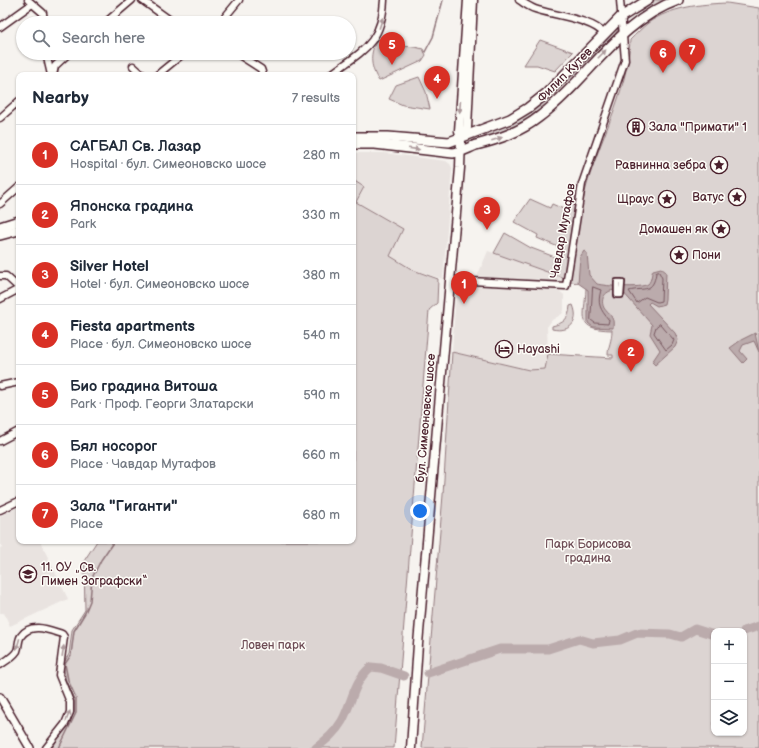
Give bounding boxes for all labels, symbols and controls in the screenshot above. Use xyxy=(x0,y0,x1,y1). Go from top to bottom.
search box xyxy=(16,16,356,60)
one-way arrow xyxy=(378,16,384,28)
icon: search xyxy=(30,27,52,49)
text: Search here xyxy=(62,29,145,48)
pin: 5 xyxy=(379,32,405,65)
pin: 7 xyxy=(679,38,705,71)
pin: 6 xyxy=(650,40,676,73)
street label: Филип Кутев xyxy=(534,44,596,106)
one-way arrow xyxy=(597,49,607,59)
pin: 4 xyxy=(424,66,450,99)
text: Nearby xyxy=(32,88,89,108)
text: 7 results xyxy=(292,90,340,106)
one-way arrow xyxy=(457,101,464,113)
building icon: Зала "Примати" 1 xyxy=(626,117,646,137)
place label: Зала "Примати" 1 xyxy=(649,120,747,135)
one-way arrow xyxy=(492,136,504,142)
text: САГБАЛ Св. Лазар xyxy=(70,137,201,156)
one-way arrow xyxy=(408,146,420,152)
text: 1 xyxy=(42,147,48,163)
text: 280 m xyxy=(303,147,340,163)
place icon: Равнинна зебра xyxy=(709,155,729,175)
text: Hospital · бул. Симеоновско шосе xyxy=(70,156,266,172)
place label: Равнинна зебра xyxy=(615,158,706,173)
street label: Чавдар Мутафов xyxy=(547,182,579,280)
place icon: Ватус xyxy=(727,187,747,207)
place icon: Щраус xyxy=(657,189,677,209)
place label: Ватус xyxy=(692,190,724,205)
place label: Щраус xyxy=(617,192,654,207)
text: Японска градина xyxy=(70,197,193,216)
pin: 3 xyxy=(474,197,500,230)
text: 2 xyxy=(41,207,49,223)
text: 330 m xyxy=(302,207,340,223)
text: Park xyxy=(70,216,96,232)
place icon: Домашен як xyxy=(711,219,731,239)
place label: Домашен як xyxy=(639,222,709,237)
place icon: Пони xyxy=(669,245,689,265)
place label: Пони xyxy=(692,248,721,263)
text: Silver Hotel xyxy=(70,257,149,276)
text: 3 xyxy=(41,267,49,283)
text: 380 m xyxy=(303,267,340,283)
pin: 1 xyxy=(451,271,477,304)
text: Hotel · бул. Симеоновско шосе xyxy=(70,276,249,292)
text: Fiesta apartments xyxy=(70,317,195,336)
text: 4 xyxy=(41,327,49,343)
text: 540 m xyxy=(303,327,340,343)
text: Place · бул. Симеоновско шосе xyxy=(70,336,251,352)
hotel icon: Hayashi xyxy=(494,339,514,359)
pin: 2 xyxy=(618,339,644,372)
place label: Hayashi xyxy=(517,342,560,357)
street label: бул. Симеоновско шосе xyxy=(413,353,439,483)
text: Био градина Витоша xyxy=(70,377,217,396)
text: 5 xyxy=(41,387,49,403)
text: 590 m xyxy=(303,387,340,403)
text: Park · Проф. Георги Златарски xyxy=(70,396,254,412)
text: Бял носорог xyxy=(70,437,157,456)
text: 6 xyxy=(41,447,49,463)
text: 660 m xyxy=(302,447,340,463)
text: Place · Чавдар Мутафов xyxy=(70,456,216,472)
text: Зала "Гиганти" xyxy=(70,497,178,516)
your location xyxy=(410,501,430,521)
text: 7 xyxy=(41,507,49,523)
text: 680 m xyxy=(303,507,340,523)
text: Place xyxy=(70,516,103,532)
park label: Парк Борисова градина xyxy=(545,537,631,566)
place label: 11. ОУ „Св. Пимен Зографски“ xyxy=(41,560,147,589)
school or university icon: 11. ОУ „Св. Пимен Зографски“ xyxy=(18,564,38,584)
map controls xyxy=(711,628,747,736)
button: + xyxy=(711,628,747,664)
park label: Ловен парк xyxy=(240,638,306,653)
one-way arrow xyxy=(15,639,21,651)
one-way arrow xyxy=(60,645,66,657)
button: − xyxy=(711,664,747,700)
button: layers xyxy=(711,700,747,736)
one-way arrow xyxy=(65,710,71,722)

